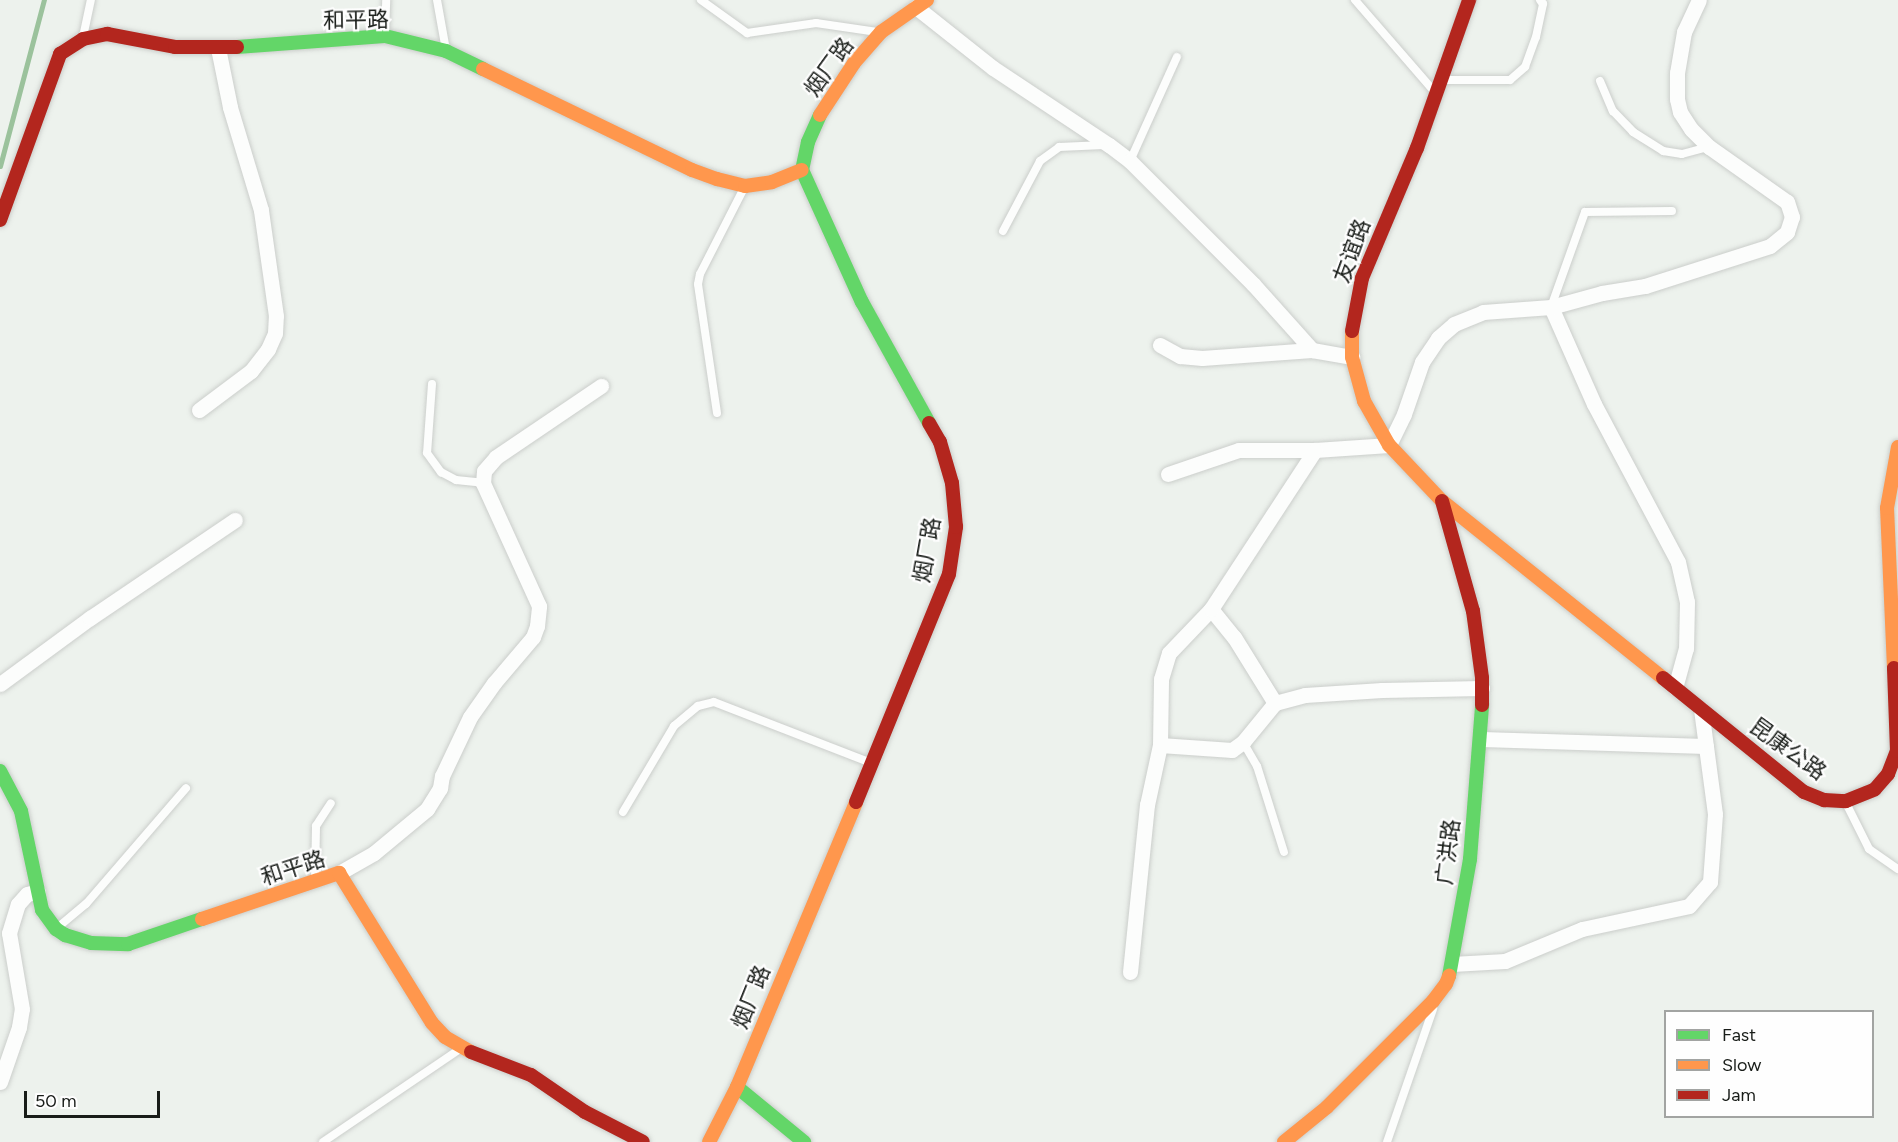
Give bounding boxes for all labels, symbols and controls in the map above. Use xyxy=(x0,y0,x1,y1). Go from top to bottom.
street label: 和平路 xyxy=(323,6,389,34)
street label: 烟厂路 xyxy=(799,33,859,101)
street label: 友谊路 xyxy=(1328,215,1376,287)
street label: 烟厂路 xyxy=(908,515,946,585)
street label: 昆康公路 xyxy=(1745,712,1831,786)
street label: 广洪路 xyxy=(1431,818,1465,886)
street label: 和平路 xyxy=(258,845,328,891)
street label: 烟厂路 xyxy=(726,961,776,1033)
legend xyxy=(1664,1010,1874,1118)
text: Fast xyxy=(1722,1024,1756,1046)
text: Slow xyxy=(1722,1054,1761,1076)
scale bar xyxy=(27,1079,164,1117)
text: Jam xyxy=(1722,1084,1756,1106)
text: 50 m xyxy=(35,1090,77,1112)

